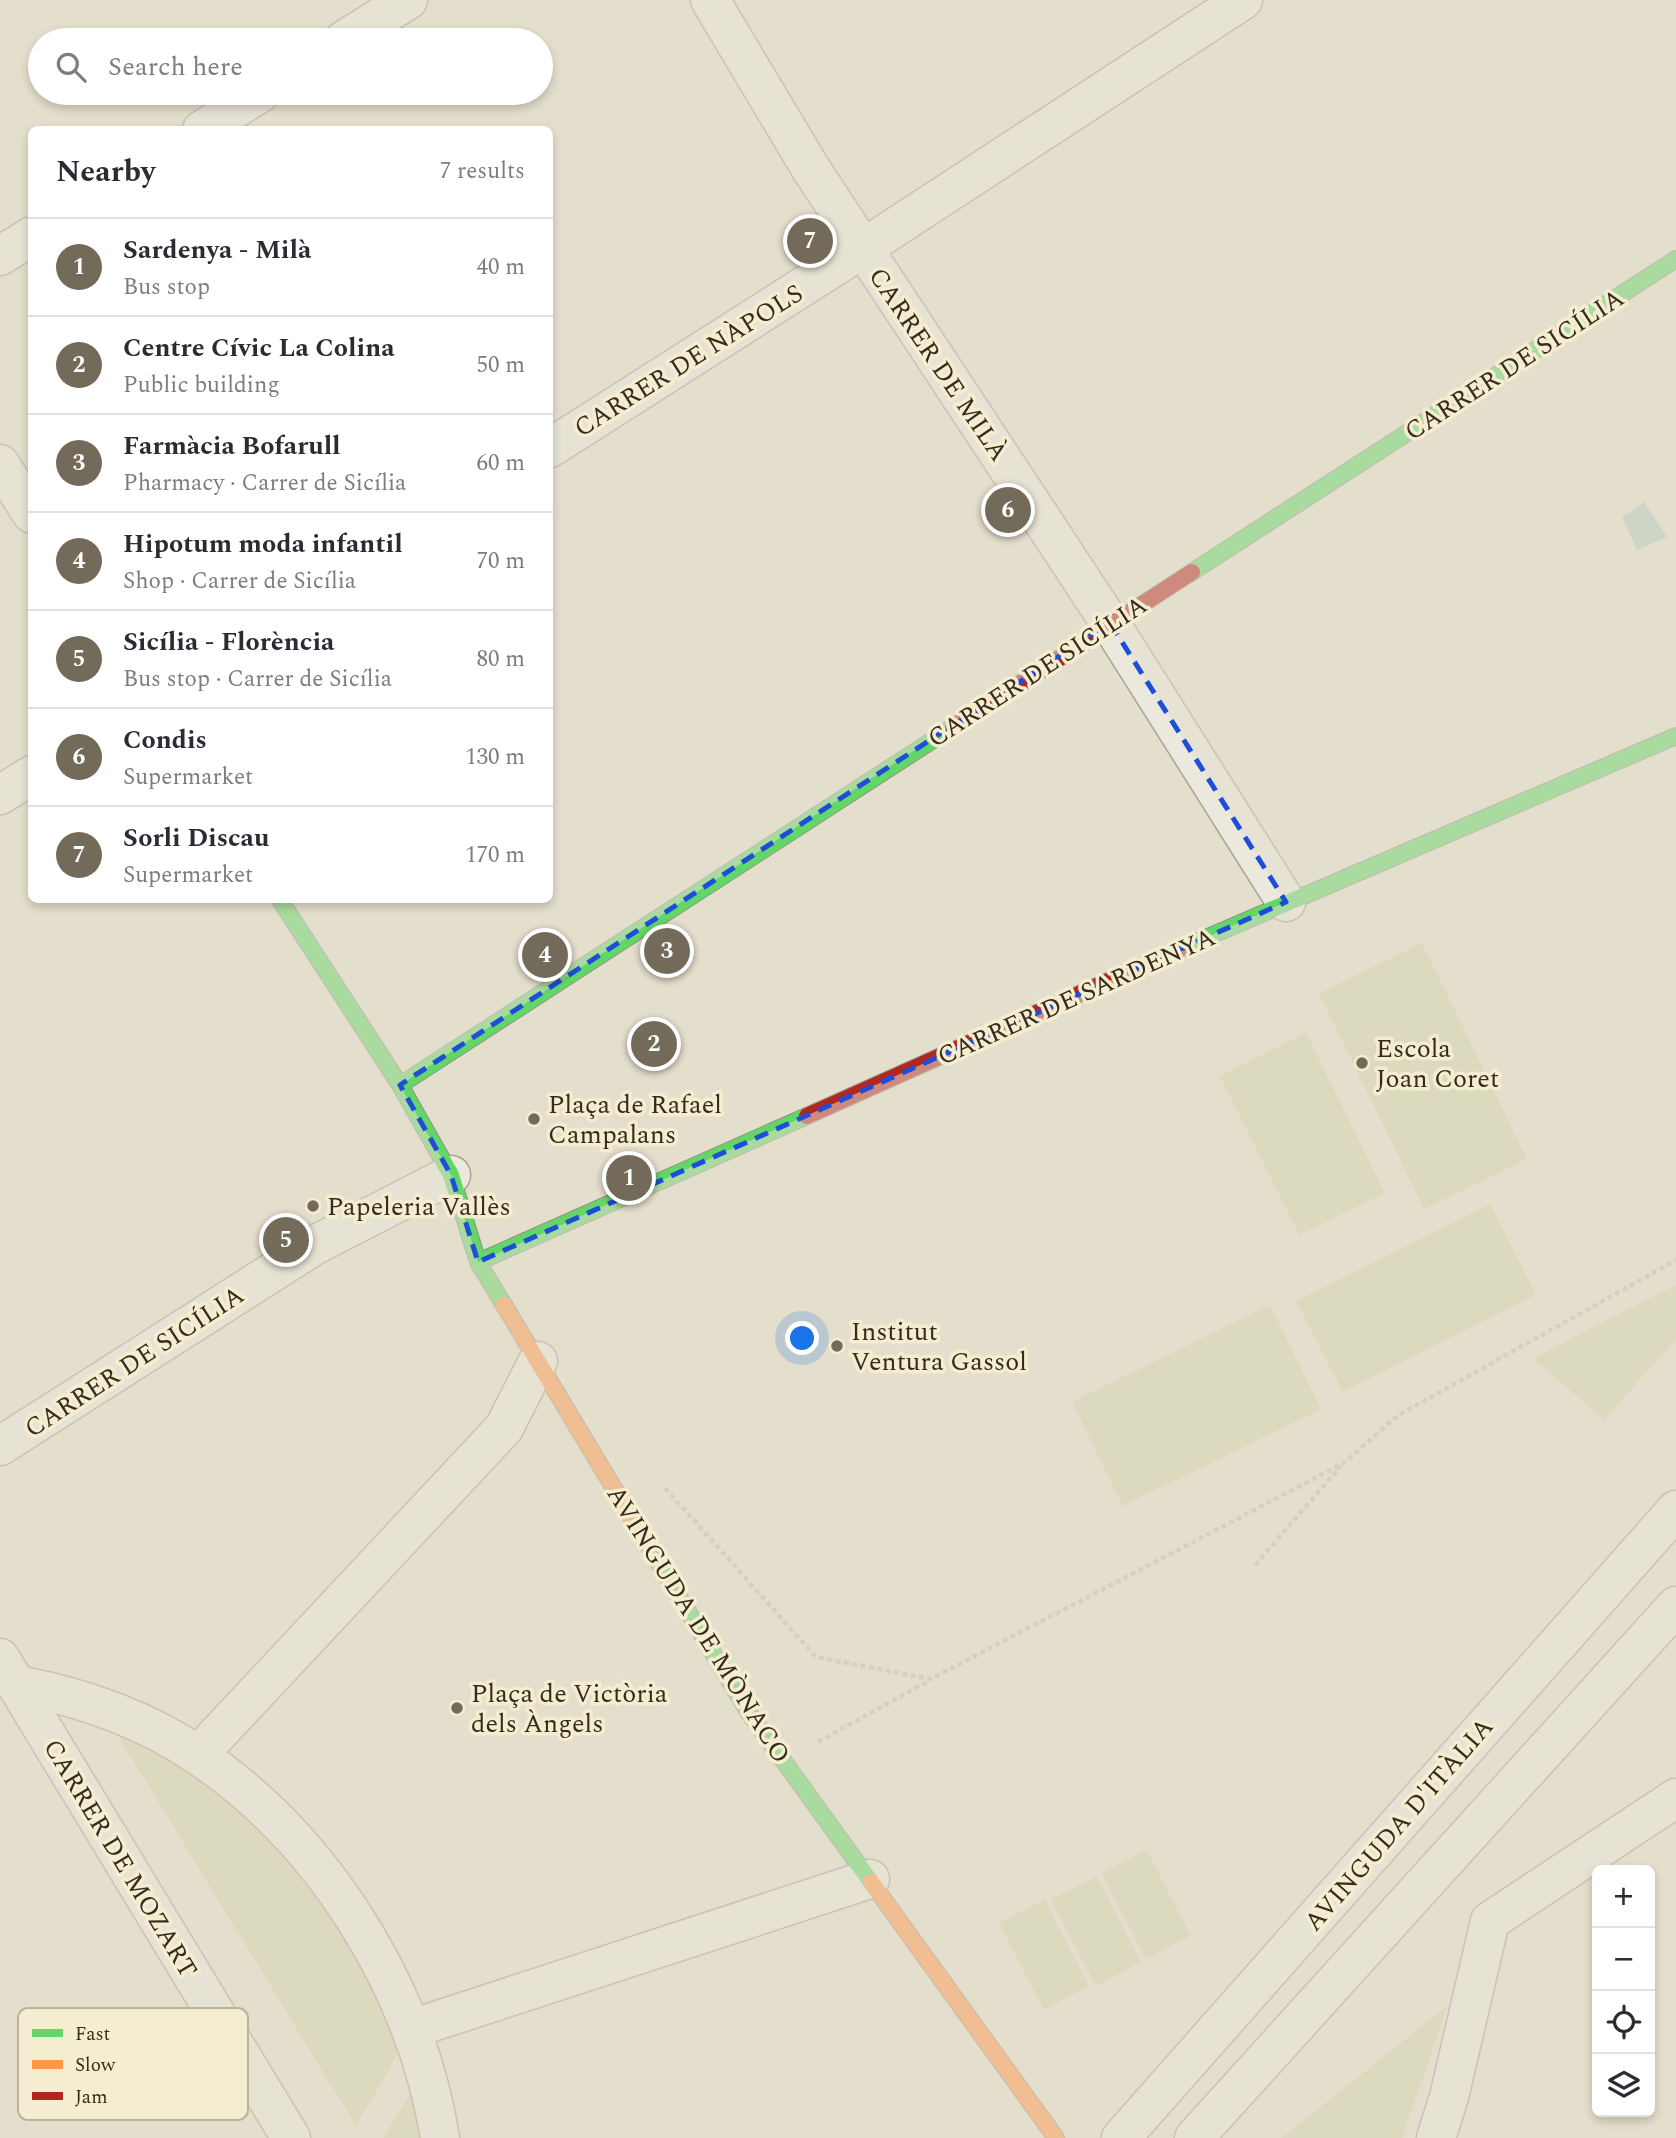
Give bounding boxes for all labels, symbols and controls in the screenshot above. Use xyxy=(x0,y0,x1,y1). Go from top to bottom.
search box xyxy=(28,28,553,105)
text: Search here xyxy=(108,47,243,87)
icon: search xyxy=(52,48,90,86)
text: Nearby xyxy=(56,149,155,195)
text: 7 results xyxy=(440,154,525,189)
pin: 7 xyxy=(787,215,833,267)
text: Sardenya - Milà xyxy=(123,230,311,270)
text: 1 xyxy=(73,250,85,285)
text: 40 m xyxy=(476,250,525,285)
street label: CARRER DE MILÀ xyxy=(858,259,1018,470)
text: Bus stop xyxy=(123,270,210,305)
street label: CARRER DE NÀPOLS xyxy=(566,274,811,448)
street label: CARRER DE SICÍLIA xyxy=(1397,279,1632,451)
text: Centre Cívic La Colina xyxy=(123,328,395,368)
text: 2 xyxy=(73,348,85,383)
text: 50 m xyxy=(476,348,525,383)
text: Public building xyxy=(123,368,280,403)
text: Farmàcia Bofarull xyxy=(123,426,341,466)
text: 3 xyxy=(73,446,85,481)
text: 60 m xyxy=(476,446,525,481)
text: Pharmacy · Carrer de Sicília xyxy=(123,466,406,501)
pin: 6 xyxy=(985,484,1031,536)
text: Hipotum moda infantil xyxy=(123,524,403,564)
text: 4 xyxy=(73,544,85,579)
text: 70 m xyxy=(476,544,525,579)
text: Shop · Carrer de Sicília xyxy=(123,564,356,599)
street label: CARRER DE SICÍLIA xyxy=(920,586,1155,758)
text: Sicília - Florència xyxy=(123,622,334,662)
text: 5 xyxy=(73,642,85,677)
text: 80 m xyxy=(476,642,525,677)
text: Bus stop · Carrer de Sicília xyxy=(123,662,392,697)
text: Condis xyxy=(123,720,207,760)
text: 6 xyxy=(73,740,85,775)
text: 130 m xyxy=(465,740,525,775)
text: Supermarket xyxy=(123,760,253,795)
text: Sorli Discau xyxy=(123,818,269,858)
text: 7 xyxy=(73,838,85,873)
text: 170 m xyxy=(465,838,525,873)
text: Supermarket xyxy=(123,858,253,893)
street label: CARRER DE SARDENYA xyxy=(931,917,1222,1076)
pin: 3 xyxy=(644,925,690,977)
pin: 4 xyxy=(522,929,568,981)
pin: 2 xyxy=(631,1018,677,1070)
place label: Escola Joan Coret xyxy=(1376,1029,1499,1099)
marker: Escola Joan Coret xyxy=(1354,1055,1370,1071)
place label: Plaça de Rafael Campalans xyxy=(548,1085,722,1155)
marker: Plaça de Rafael Campalans xyxy=(526,1111,542,1127)
pin: 1 xyxy=(606,1152,652,1204)
place label: Papeleria Vallès xyxy=(327,1187,511,1227)
marker: Papeleria Vallès xyxy=(305,1198,321,1214)
pin: 5 xyxy=(263,1214,309,1266)
street label: CARRER DE SICÍLIA xyxy=(17,1276,252,1448)
place label: Institut Ventura Gassol xyxy=(851,1312,1027,1382)
your location xyxy=(785,1321,819,1355)
marker: Institut Ventura Gassol xyxy=(829,1338,845,1354)
street label: AVINGUDA DE MÒNACO xyxy=(596,1478,800,1772)
place label: Plaça de Victòria dels Àngels xyxy=(471,1674,668,1744)
marker: Plaça de Victòria dels Àngels xyxy=(449,1700,465,1716)
street label: AVINGUDA D'ITÀLIA xyxy=(1294,1709,1503,1941)
street label: CARRER DE MOZART xyxy=(33,1731,207,1986)
map controls xyxy=(1592,1865,1655,2117)
button: + xyxy=(1592,1865,1655,1928)
button: − xyxy=(1592,1928,1655,1991)
button: locate xyxy=(1592,1991,1655,2054)
legend xyxy=(18,2008,248,2120)
text: Fast xyxy=(75,2020,111,2049)
text: Slow xyxy=(75,2051,116,2080)
button: layers xyxy=(1592,2054,1655,2117)
text: Jam xyxy=(75,2083,107,2112)

